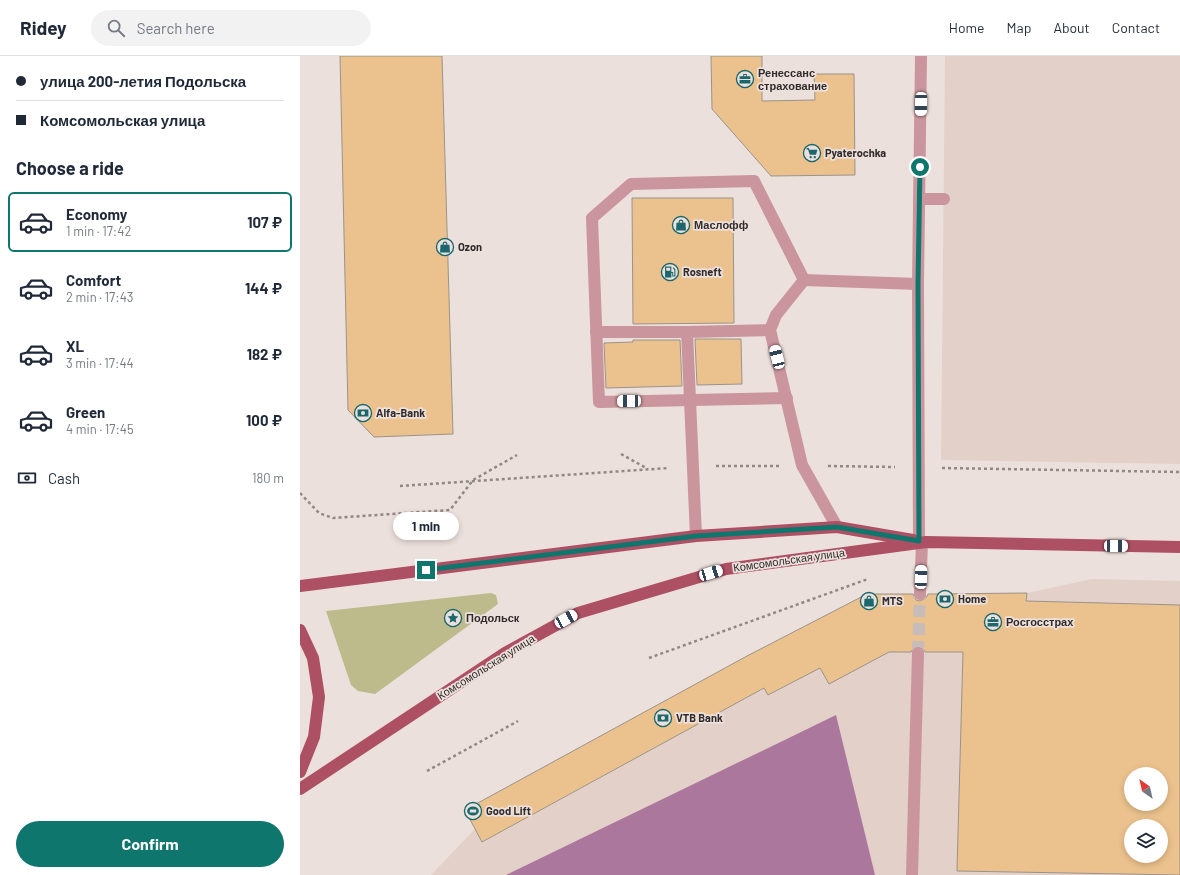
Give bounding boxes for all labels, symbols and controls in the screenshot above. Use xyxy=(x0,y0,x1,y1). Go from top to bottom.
search box xyxy=(91,10,371,46)
text: Ridey xyxy=(20,16,67,39)
icon: search xyxy=(105,17,127,39)
text: Search here xyxy=(137,19,215,37)
text: Home xyxy=(949,19,985,36)
text: Map xyxy=(1007,19,1031,36)
text: About xyxy=(1053,19,1090,36)
text: Contact xyxy=(1112,19,1160,36)
place label: Ренессанс страхование xyxy=(758,66,827,92)
office icon: Ренессанс страхование xyxy=(735,69,755,89)
text: улица 200-летия Подольска xyxy=(40,72,246,90)
car xyxy=(915,92,927,116)
text: Комсомольская улица xyxy=(40,111,205,129)
supermarket icon: Pyaterochka xyxy=(802,143,822,163)
place label: Pyaterochka xyxy=(825,146,886,159)
text: Choose a ride xyxy=(16,157,124,179)
route start xyxy=(911,158,929,176)
icon: car xyxy=(18,204,54,240)
text: Economy xyxy=(66,205,127,223)
text: 107 ₽ xyxy=(247,213,282,231)
shop icon: Маслофф xyxy=(671,215,691,235)
place label: Маслофф xyxy=(694,218,749,231)
text: 1 min · 17:42 xyxy=(66,223,131,239)
shop icon: Ozon xyxy=(435,237,455,257)
place label: Ozon xyxy=(458,240,482,253)
fuel station icon: Rosneft xyxy=(660,262,680,282)
place label: Rosneft xyxy=(683,265,722,278)
icon: car xyxy=(18,270,54,306)
text: Comfort xyxy=(66,271,121,289)
text: 144 ₽ xyxy=(245,279,282,297)
text: 2 min · 17:43 xyxy=(66,289,134,305)
icon: car xyxy=(18,336,54,372)
text: XL xyxy=(66,337,84,355)
car xyxy=(768,344,786,370)
text: 182 ₽ xyxy=(247,345,282,363)
text: 3 min · 17:44 xyxy=(66,355,134,371)
car xyxy=(617,395,641,407)
icon: car xyxy=(18,402,54,438)
text: Green xyxy=(66,403,105,421)
bank icon: Alfa-Bank xyxy=(353,403,373,423)
place label: Alfa-Bank xyxy=(376,406,425,419)
text: 100 ₽ xyxy=(246,411,282,429)
text: 4 min · 17:45 xyxy=(66,421,134,437)
icon: cash xyxy=(16,467,38,489)
text: Cash xyxy=(48,469,80,487)
text: 180 m xyxy=(252,470,284,486)
callout: 1 min xyxy=(393,512,459,540)
text: 1 min xyxy=(412,518,440,534)
car xyxy=(1104,540,1128,552)
street label: Комсомольская улица xyxy=(732,545,846,574)
route end xyxy=(417,561,435,579)
car xyxy=(698,564,724,582)
car xyxy=(915,565,927,589)
bank icon: Home xyxy=(935,589,955,609)
shop icon: MTS xyxy=(859,591,879,611)
place label: Home xyxy=(958,592,986,605)
place label: MTS xyxy=(882,594,903,607)
place icon: Подольск xyxy=(443,608,463,628)
car xyxy=(553,608,579,630)
place label: Подольск xyxy=(466,611,520,624)
office icon: Росгосстрах xyxy=(983,612,1003,632)
place label: Росгосстрах xyxy=(1006,615,1074,628)
street label: Комсомольская улица xyxy=(435,631,538,702)
bank icon: VTB Bank xyxy=(653,708,673,728)
place label: VTB Bank xyxy=(676,711,723,724)
north arrow xyxy=(1124,767,1168,811)
map controls xyxy=(1124,767,1168,863)
sports icon: Good Lift xyxy=(463,801,483,821)
place label: Good Lift xyxy=(486,804,531,817)
button: layers xyxy=(1124,819,1168,863)
button: Confirm xyxy=(16,821,284,867)

